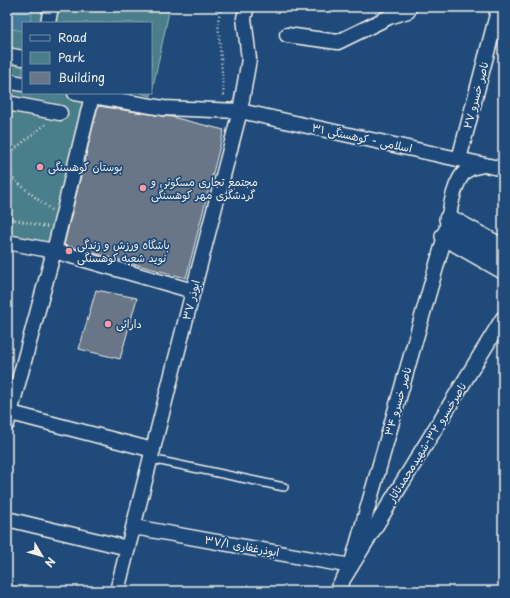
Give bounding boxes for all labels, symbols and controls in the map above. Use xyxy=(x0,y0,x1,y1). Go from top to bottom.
legend xyxy=(22,22,152,94)
text: Road xyxy=(58,28,87,46)
text: Park xyxy=(58,48,85,66)
street label: ناصر خسرو ۲۷ xyxy=(458,59,493,131)
text: Building xyxy=(58,68,105,86)
street label: اسلامی - کوهسنگی ۳۱ xyxy=(310,119,414,156)
place label: بوستان کوهسنگی xyxy=(48,158,123,175)
marker: بوستان کوهسنگی xyxy=(35,162,45,172)
place label: مجتمع تجاری مسکونی و گردشگری مهر کوهسنگی xyxy=(150,173,258,203)
marker: مجتمع تجاری مسکونی و گردشگری مهر کوهسنگی xyxy=(138,183,148,193)
place label: باشگاه ورزش و زندگی نوید شعبه کوهسنگی xyxy=(77,236,170,266)
marker: باشگاه ورزش و زندگی نوید شعبه کوهسنگی xyxy=(64,246,74,256)
street label: ابوذر ۳۷ xyxy=(177,278,204,322)
place label: دارائی xyxy=(116,315,142,332)
marker: دارائی xyxy=(103,319,113,329)
street label: ناصر خسرو ۳۴ xyxy=(380,364,416,438)
street label: ناصرخسرو ۳۲-شهیدمحمدتاتار xyxy=(382,378,471,506)
street label: ابوذرغفاری ۳۷/۱ xyxy=(203,531,281,560)
north arrow xyxy=(22,536,62,576)
text: N xyxy=(41,554,60,571)

